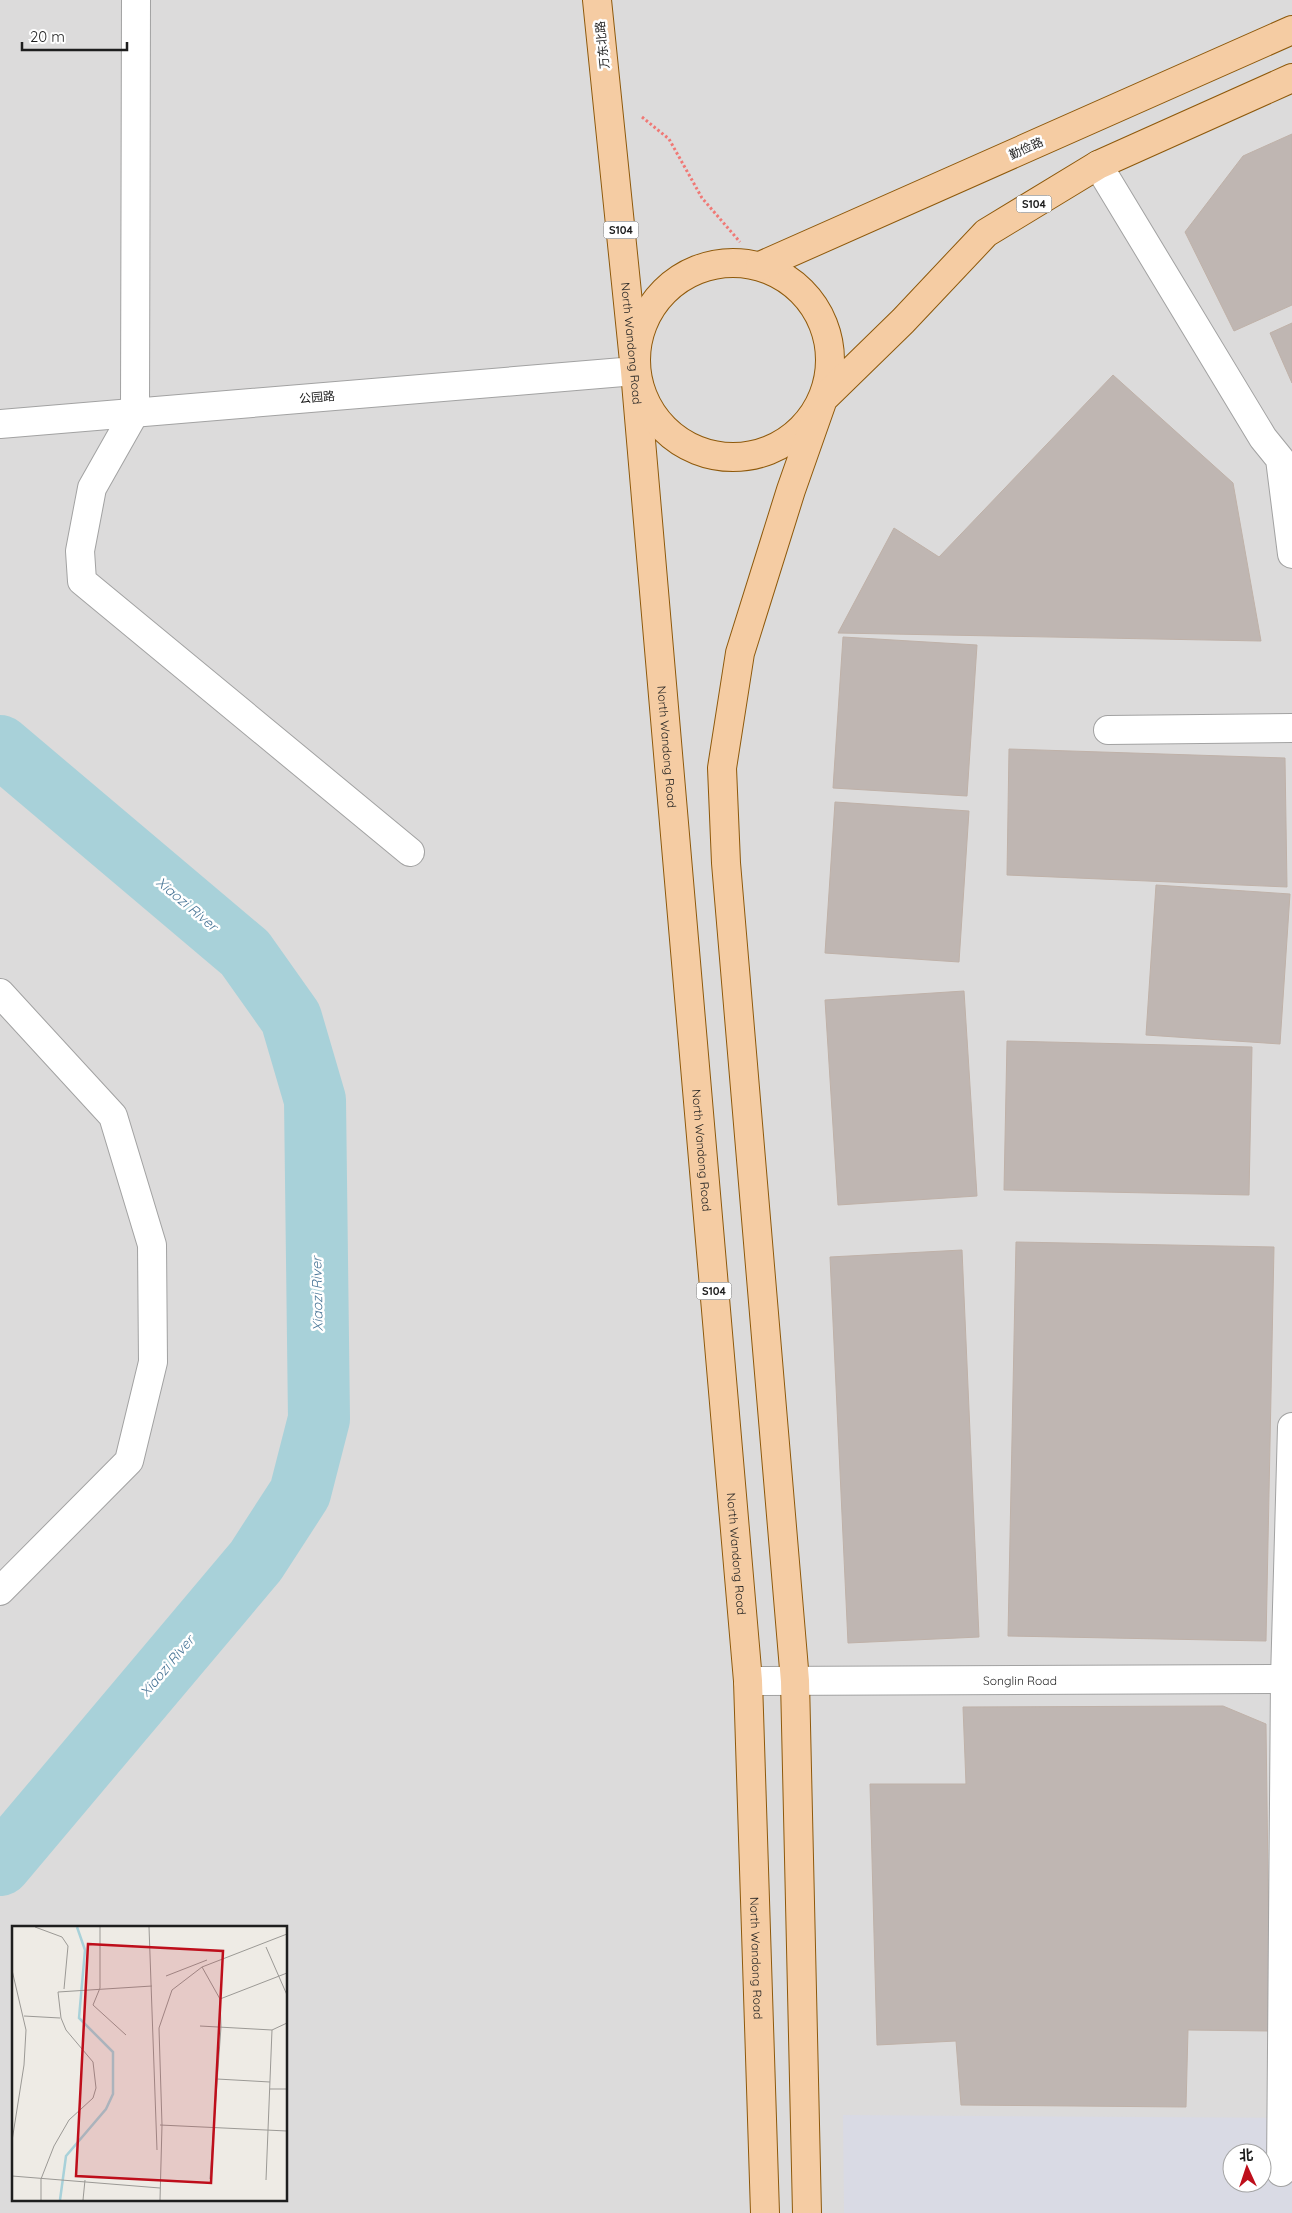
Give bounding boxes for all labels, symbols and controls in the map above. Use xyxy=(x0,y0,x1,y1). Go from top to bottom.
scale bar xyxy=(22,20,128,52)
street label: 万东北路 xyxy=(592,20,612,70)
text: 20 m xyxy=(30,27,65,46)
street label: 勤俭路 xyxy=(1006,134,1046,162)
road number: S104 xyxy=(1016,195,1052,212)
road number: S104 xyxy=(604,222,638,238)
street label: North Wandong Road xyxy=(618,281,645,405)
street label: 公园路 xyxy=(298,388,336,406)
street label: North Wandong Road xyxy=(655,685,680,808)
water label: Xiaozi River xyxy=(153,873,223,936)
street label: North Wandong Road xyxy=(689,1088,715,1212)
water label: Xiaozi River xyxy=(307,1255,327,1332)
road number: S104 xyxy=(696,1282,732,1300)
street label: North Wandong Road xyxy=(724,1492,750,1615)
water label: Xiaozi River xyxy=(136,1630,199,1700)
street label: Songlin Road xyxy=(983,1672,1057,1688)
street label: North Wandong Road xyxy=(747,1897,766,2020)
inset map xyxy=(12,1926,288,2200)
north arrow xyxy=(1222,2143,1272,2193)
text: 北 xyxy=(1239,2146,1254,2164)

